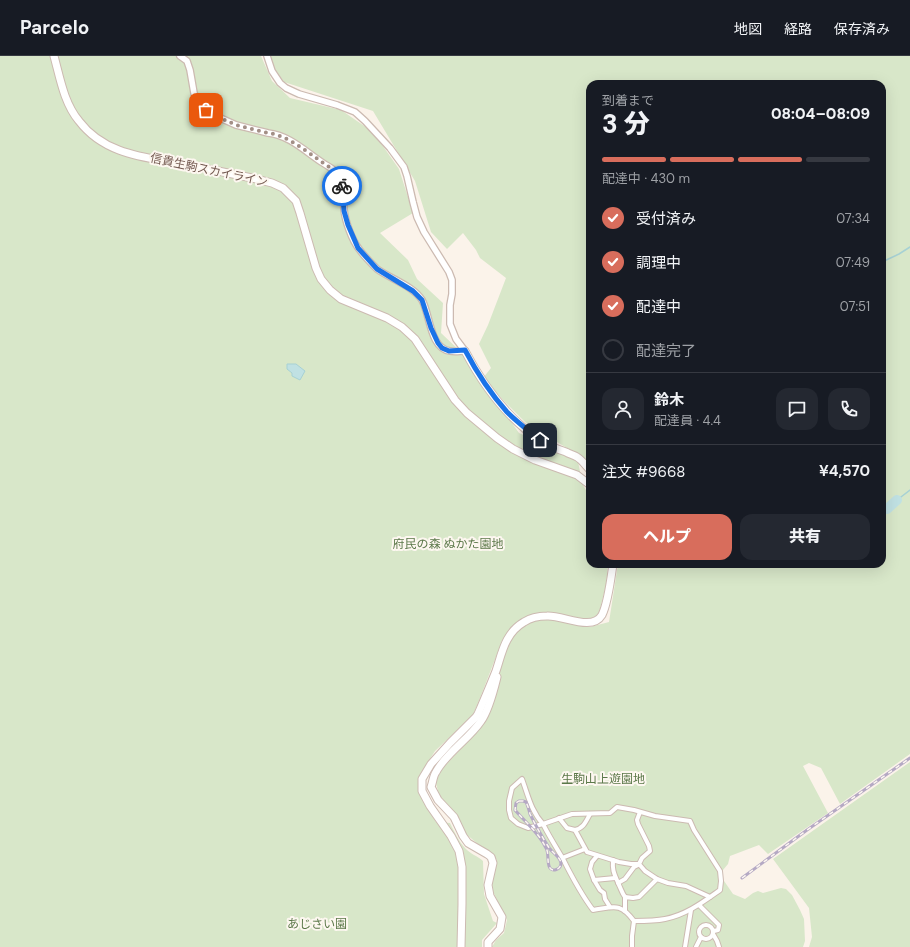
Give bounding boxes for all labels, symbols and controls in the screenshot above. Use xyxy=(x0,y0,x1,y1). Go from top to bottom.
text: Parcelo xyxy=(20,15,89,40)
text: 地図 xyxy=(734,20,762,38)
text: 経路 xyxy=(784,20,812,38)
text: 保存済み xyxy=(834,20,890,38)
text: 到着まで xyxy=(602,92,654,109)
pin xyxy=(189,93,223,127)
icon: bag xyxy=(195,99,217,121)
text: 08:04–08:09 xyxy=(771,104,870,124)
text: 3 分 xyxy=(602,107,650,141)
street label: 信貴生駒スカイライン xyxy=(149,150,269,190)
courier xyxy=(322,166,362,206)
text: 配達中 · 430 m xyxy=(602,170,690,187)
icon: bike xyxy=(331,175,353,197)
icon: check xyxy=(602,207,624,229)
text: 受付済み xyxy=(636,209,696,229)
text: 07:34 xyxy=(836,210,870,227)
icon: check xyxy=(602,251,624,273)
text: 調理中 xyxy=(636,253,681,273)
text: 07:49 xyxy=(836,254,870,271)
icon: check xyxy=(602,295,624,317)
text: 配達中 xyxy=(636,297,681,317)
text: 07:51 xyxy=(840,298,870,315)
text: 配達完了 xyxy=(636,341,696,361)
button: person xyxy=(602,388,644,430)
button: chat xyxy=(776,388,818,430)
button: phone xyxy=(828,388,870,430)
text: 鈴木 xyxy=(654,390,684,410)
text: 配達員 · 4.4 xyxy=(654,412,721,429)
pin xyxy=(523,423,557,457)
icon: home xyxy=(529,429,551,451)
text: ¥4,570 xyxy=(819,461,870,481)
text: 注文 #9668 xyxy=(602,462,685,482)
button: ヘルプ xyxy=(602,514,732,560)
button: 共有 xyxy=(740,514,870,560)
park label: 府民の森 ぬかた園地 xyxy=(392,536,504,552)
park label: 生駒山上遊園地 xyxy=(561,771,645,787)
park label: あじさい園 xyxy=(287,916,347,932)

